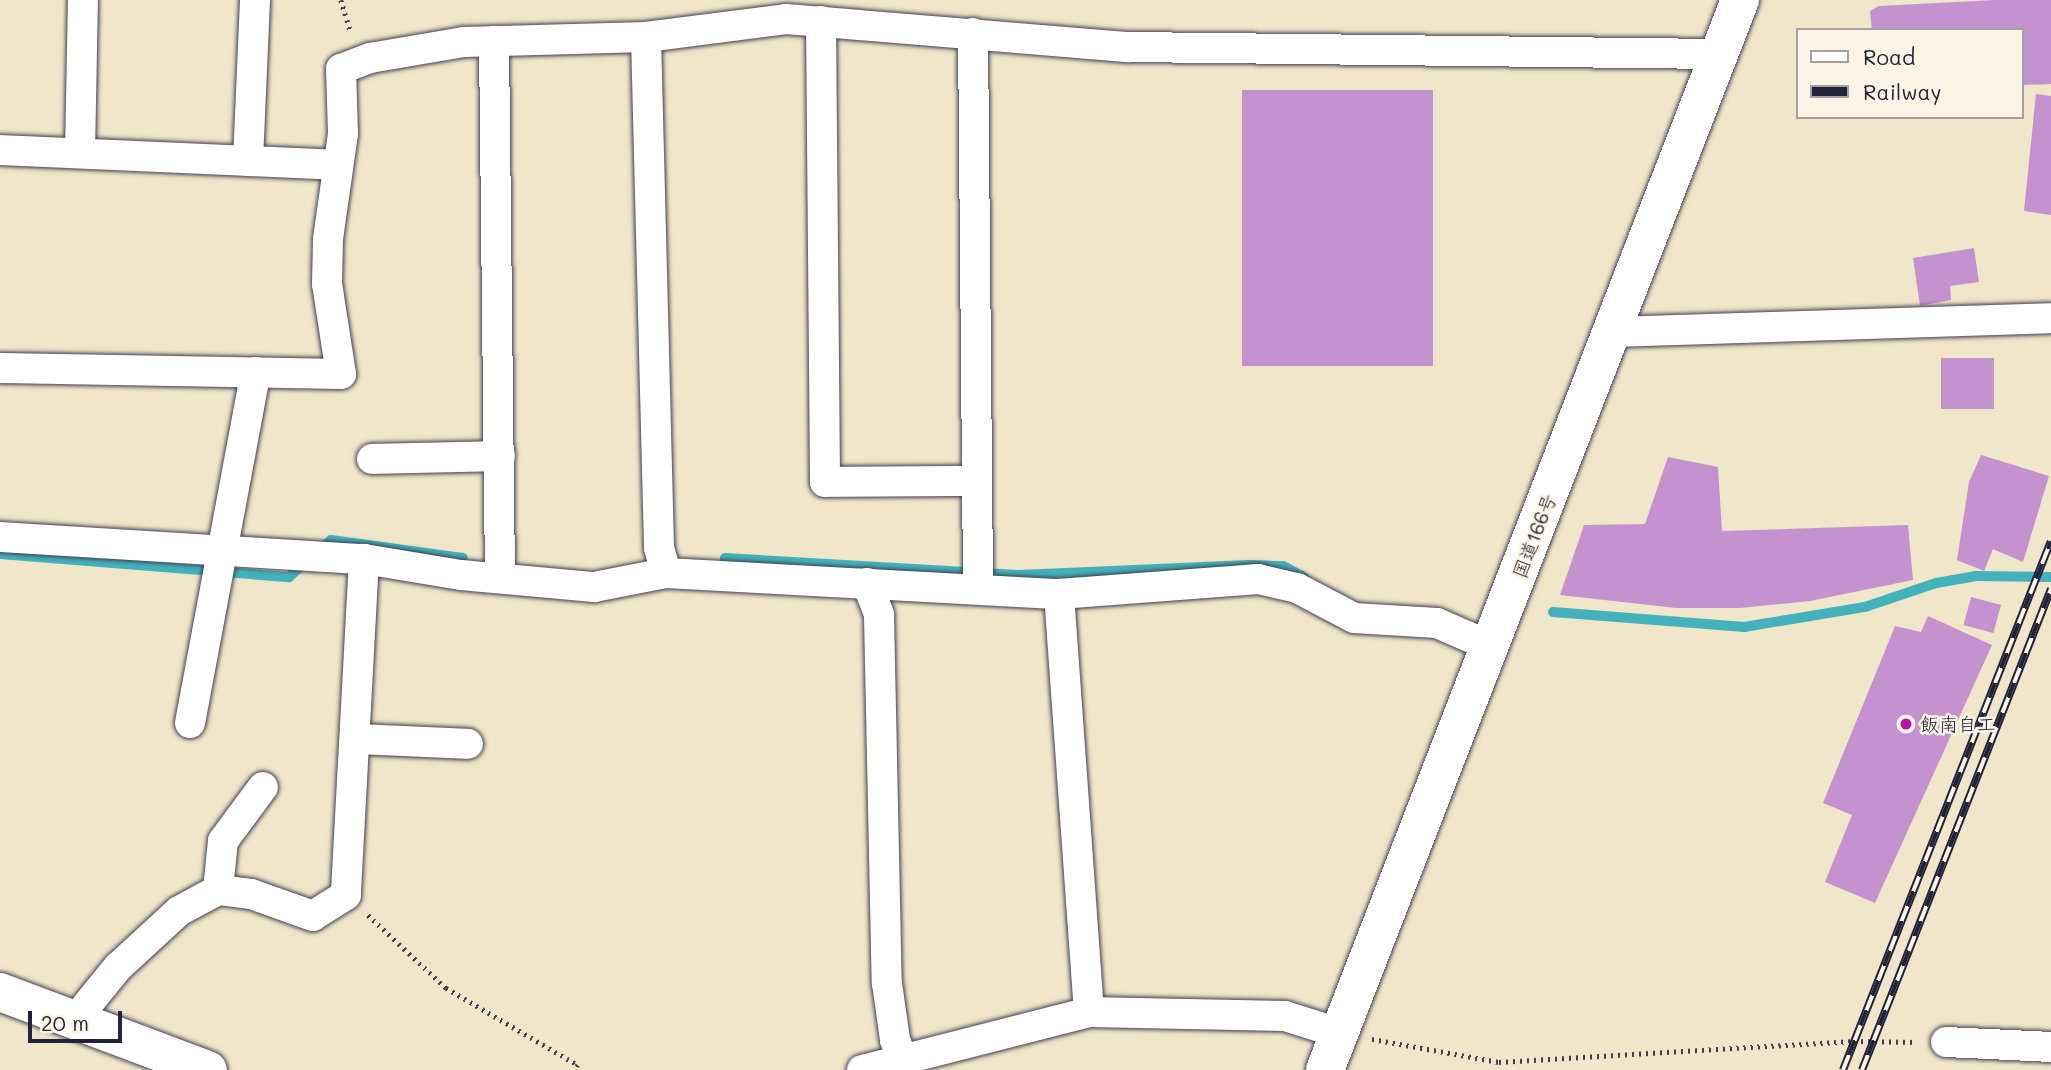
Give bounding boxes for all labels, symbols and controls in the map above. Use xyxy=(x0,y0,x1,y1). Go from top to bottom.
legend xyxy=(1796,28,2023,119)
text: Road xyxy=(1863,43,1915,70)
text: Railway xyxy=(1863,78,1942,105)
street label: 国道166号 xyxy=(1508,491,1560,581)
place label: 飯南自工 xyxy=(1920,713,1996,735)
marker: 飯南自工 xyxy=(1898,716,1914,732)
scale bar xyxy=(32,996,126,1040)
text: 20 m xyxy=(41,1009,89,1036)

